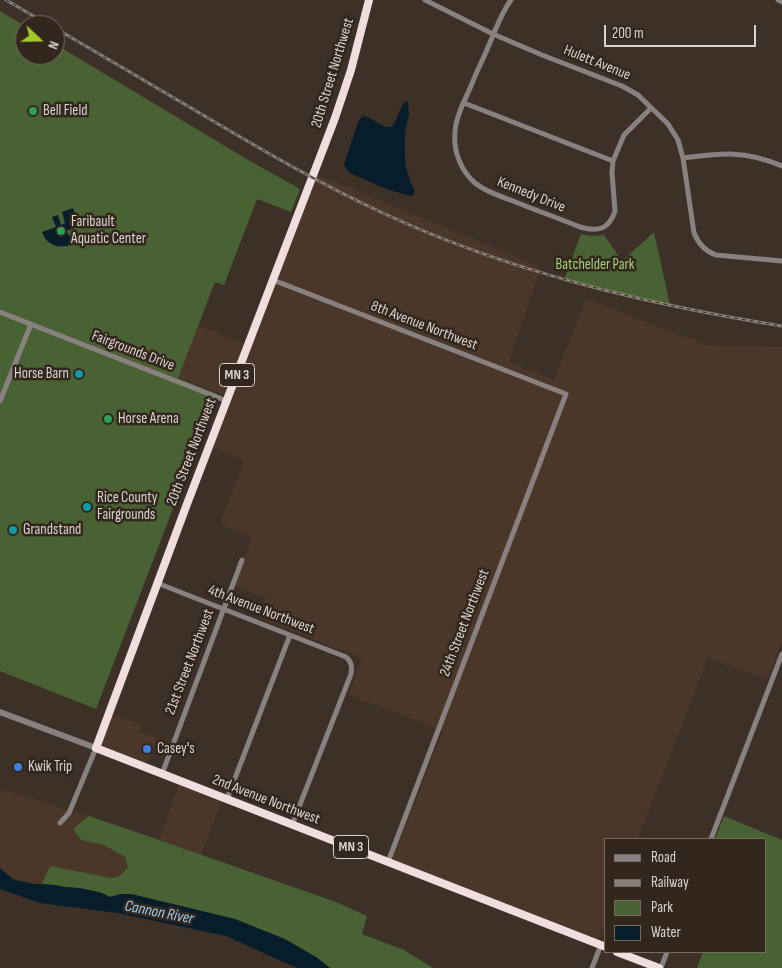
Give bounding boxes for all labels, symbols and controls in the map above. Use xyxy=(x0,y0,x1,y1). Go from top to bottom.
north arrow xyxy=(15,15,65,65)
scale bar xyxy=(607,15,760,47)
street label: 20th Street Northwest xyxy=(308,16,358,130)
text: 200 m xyxy=(612,24,644,43)
text: N xyxy=(44,39,63,52)
street label: Hulett Avenue xyxy=(561,41,633,85)
place label: Bell Field xyxy=(43,102,87,120)
marker: Bell Field xyxy=(27,105,39,117)
street label: Kennedy Drive xyxy=(494,173,568,217)
place label: Faribault Aquatic Center xyxy=(71,213,146,248)
marker: Faribault Aquatic Center xyxy=(55,225,67,237)
park label: Batchelder Park xyxy=(555,256,635,274)
street label: 8th Avenue Northwest xyxy=(368,297,480,355)
street label: Fairgrounds Drive xyxy=(89,327,177,375)
road number: MN 3 xyxy=(220,364,254,386)
place label: Horse Barn xyxy=(14,365,69,383)
marker: Horse Barn xyxy=(73,368,85,380)
street label: 20th Street Northwest xyxy=(163,396,221,508)
place label: Horse Arena xyxy=(118,410,179,428)
marker: Horse Arena xyxy=(102,413,114,425)
place label: Rice County Fairgrounds xyxy=(97,489,158,524)
marker: Rice County Fairgrounds xyxy=(81,501,93,513)
place label: Grandstand xyxy=(23,521,81,539)
marker: Grandstand xyxy=(7,524,19,536)
street label: 24th Street Northwest xyxy=(436,567,494,679)
street label: 4th Avenue Northwest xyxy=(205,581,317,639)
street label: 21st Street Northwest xyxy=(162,607,218,717)
place label: Casey's xyxy=(157,740,195,758)
marker: Casey's xyxy=(141,743,153,755)
place label: Kwik Trip xyxy=(28,758,72,776)
marker: Kwik Trip xyxy=(12,761,24,773)
street label: 2nd Avenue Northwest xyxy=(210,771,322,829)
road number: MN 3 xyxy=(334,836,368,859)
legend xyxy=(604,838,767,953)
text: Road xyxy=(651,848,676,867)
text: Railway xyxy=(651,873,689,892)
water label: Cannon River xyxy=(123,897,195,929)
text: Park xyxy=(651,898,673,917)
text: Water xyxy=(651,923,681,942)

